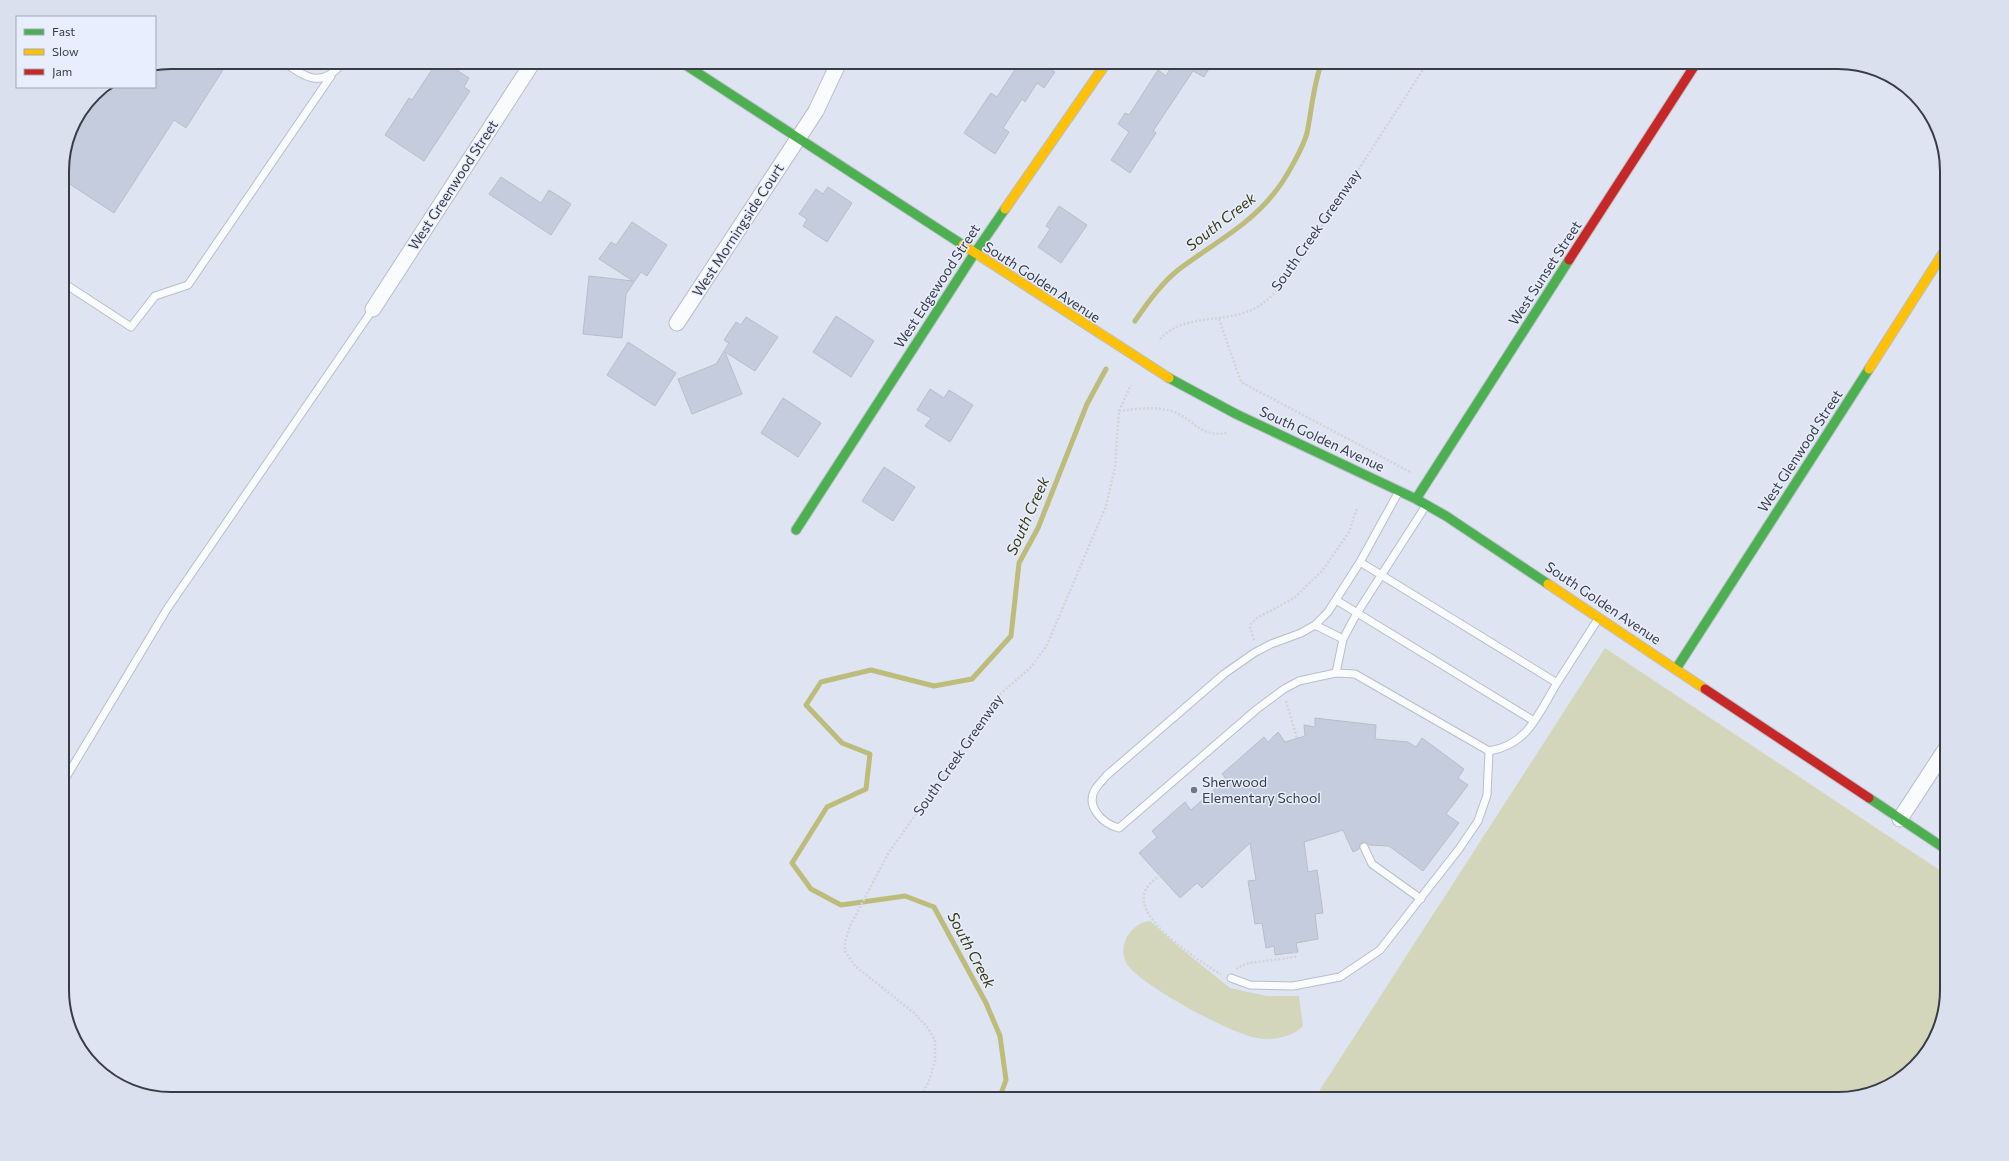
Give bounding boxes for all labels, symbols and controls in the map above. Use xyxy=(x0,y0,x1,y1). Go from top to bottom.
legend xyxy=(16,16,156,88)
text: Fast xyxy=(52,24,75,38)
text: Slow xyxy=(52,44,79,58)
text: Jam xyxy=(52,64,72,79)
street label: West Greenwood Street xyxy=(404,116,501,253)
street label: West Morningside Court xyxy=(688,160,787,299)
street label: South Creek Greenway xyxy=(1267,166,1364,294)
water label: South Creek xyxy=(1182,188,1260,254)
street label: West Sunset Street xyxy=(1504,217,1585,328)
street label: West Edgewood Street xyxy=(890,220,983,351)
street label: South Golden Avenue xyxy=(981,237,1104,326)
street label: West Glenwood Street xyxy=(1754,386,1846,515)
street label: South Golden Avenue xyxy=(1257,402,1387,475)
water label: South Creek xyxy=(1002,473,1053,557)
street label: South Golden Avenue xyxy=(1542,558,1664,648)
street label: South Creek Greenway xyxy=(909,691,1006,819)
place label: Sherwood Elementary School xyxy=(1202,773,1321,806)
marker: Sherwood Elementary School xyxy=(1189,785,1199,795)
water label: South Creek xyxy=(944,908,1000,991)

